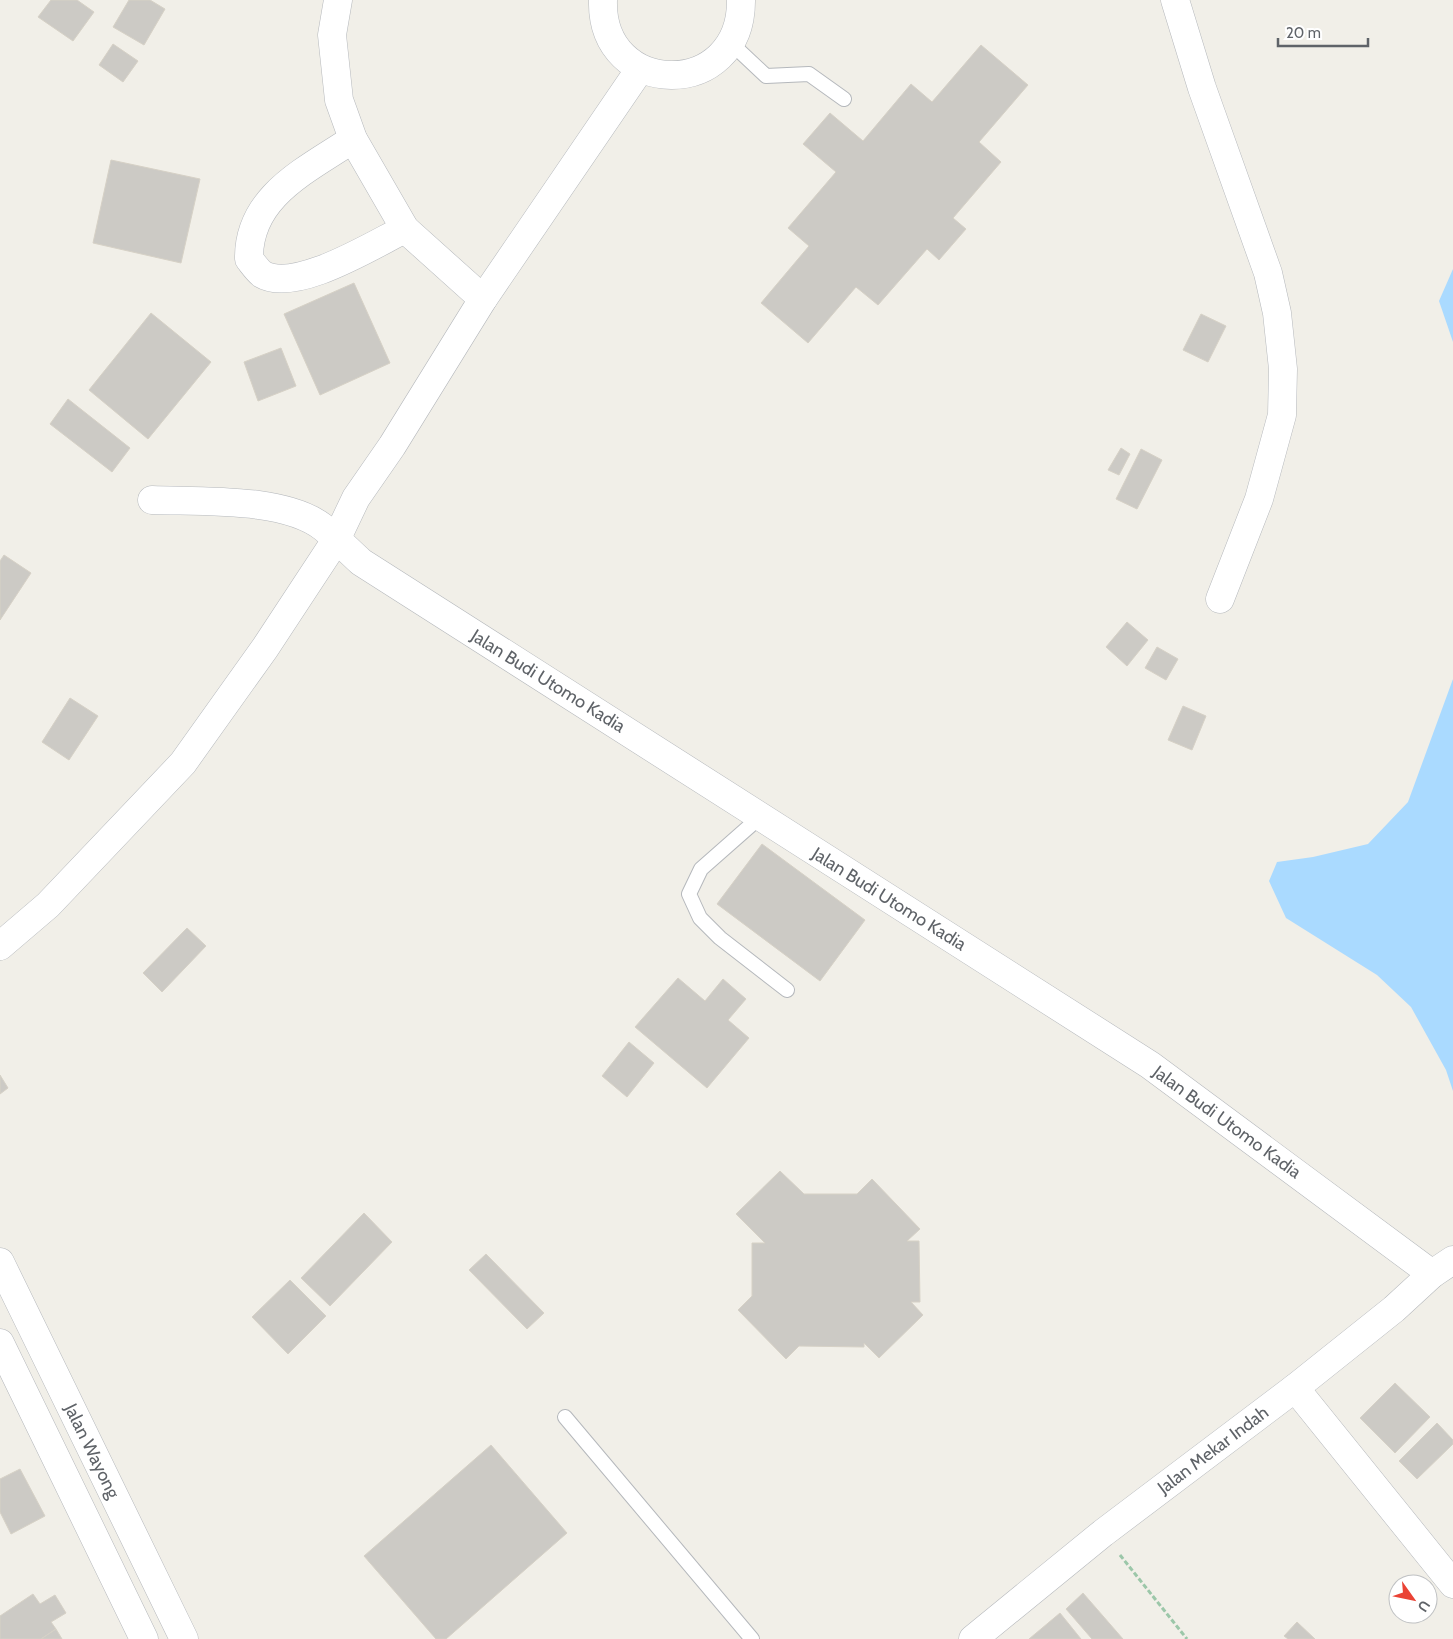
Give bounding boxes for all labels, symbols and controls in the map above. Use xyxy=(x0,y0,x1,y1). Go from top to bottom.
scale bar xyxy=(1278,15,1368,47)
text: 20 m xyxy=(1286,24,1321,42)
street label: Jalan Budi Utomo Kadia xyxy=(466,624,630,738)
street label: Jalan Budi Utomo Kadia xyxy=(807,842,971,956)
street label: Jalan Budi Utomo Kadia xyxy=(1148,1060,1306,1183)
street label: Jalan Wayong xyxy=(59,1399,125,1503)
street label: Jalan Mekar Indah xyxy=(1153,1401,1273,1499)
north arrow xyxy=(1388,1574,1438,1624)
text: U xyxy=(1414,1597,1434,1615)

